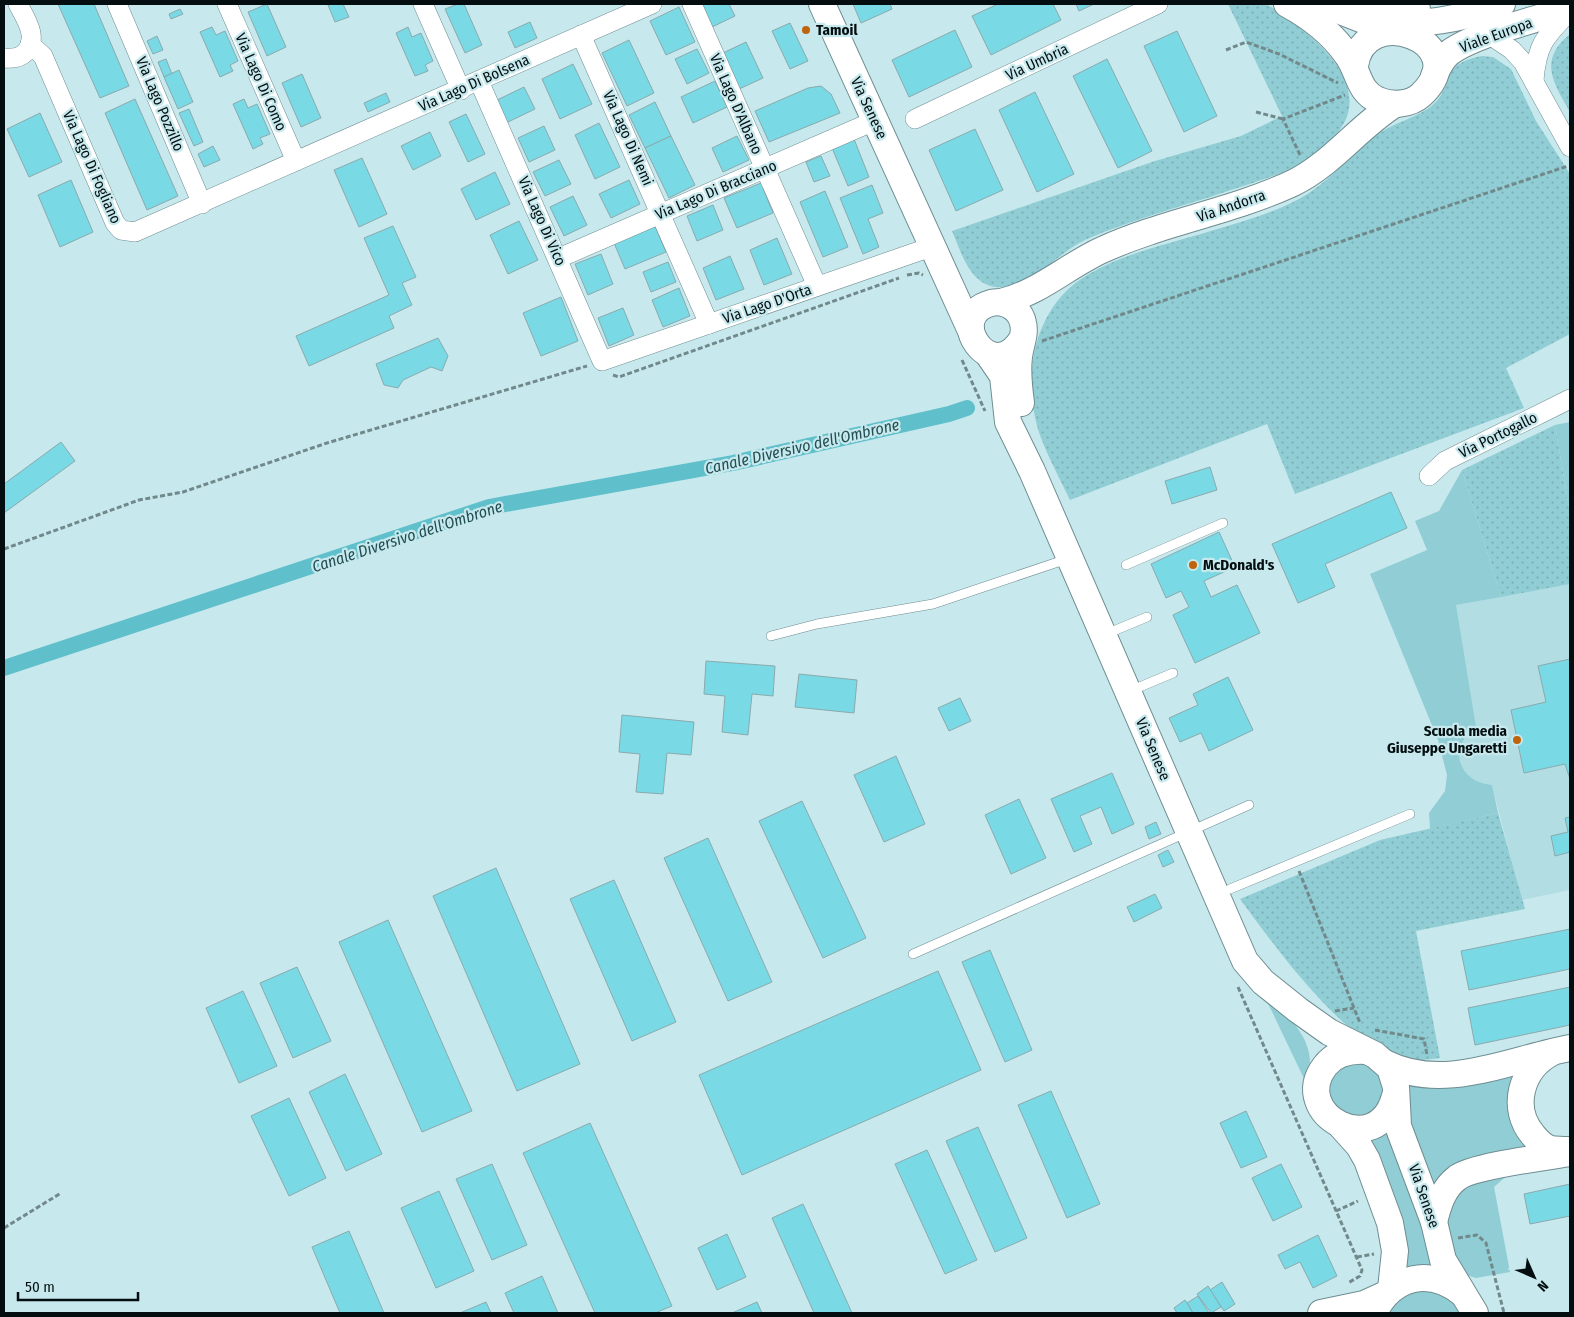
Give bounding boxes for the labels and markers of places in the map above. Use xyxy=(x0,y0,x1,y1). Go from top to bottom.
place label: Tamoil xyxy=(816,21,858,39)
marker: Tamoil xyxy=(800,24,812,36)
place label: McDonald's xyxy=(1203,556,1275,574)
marker: McDonald's xyxy=(1187,559,1199,571)
place label: Scuola media Giuseppe Ungaretti xyxy=(1387,722,1508,757)
marker: Scuola media Giuseppe Ungaretti xyxy=(1511,734,1523,746)

